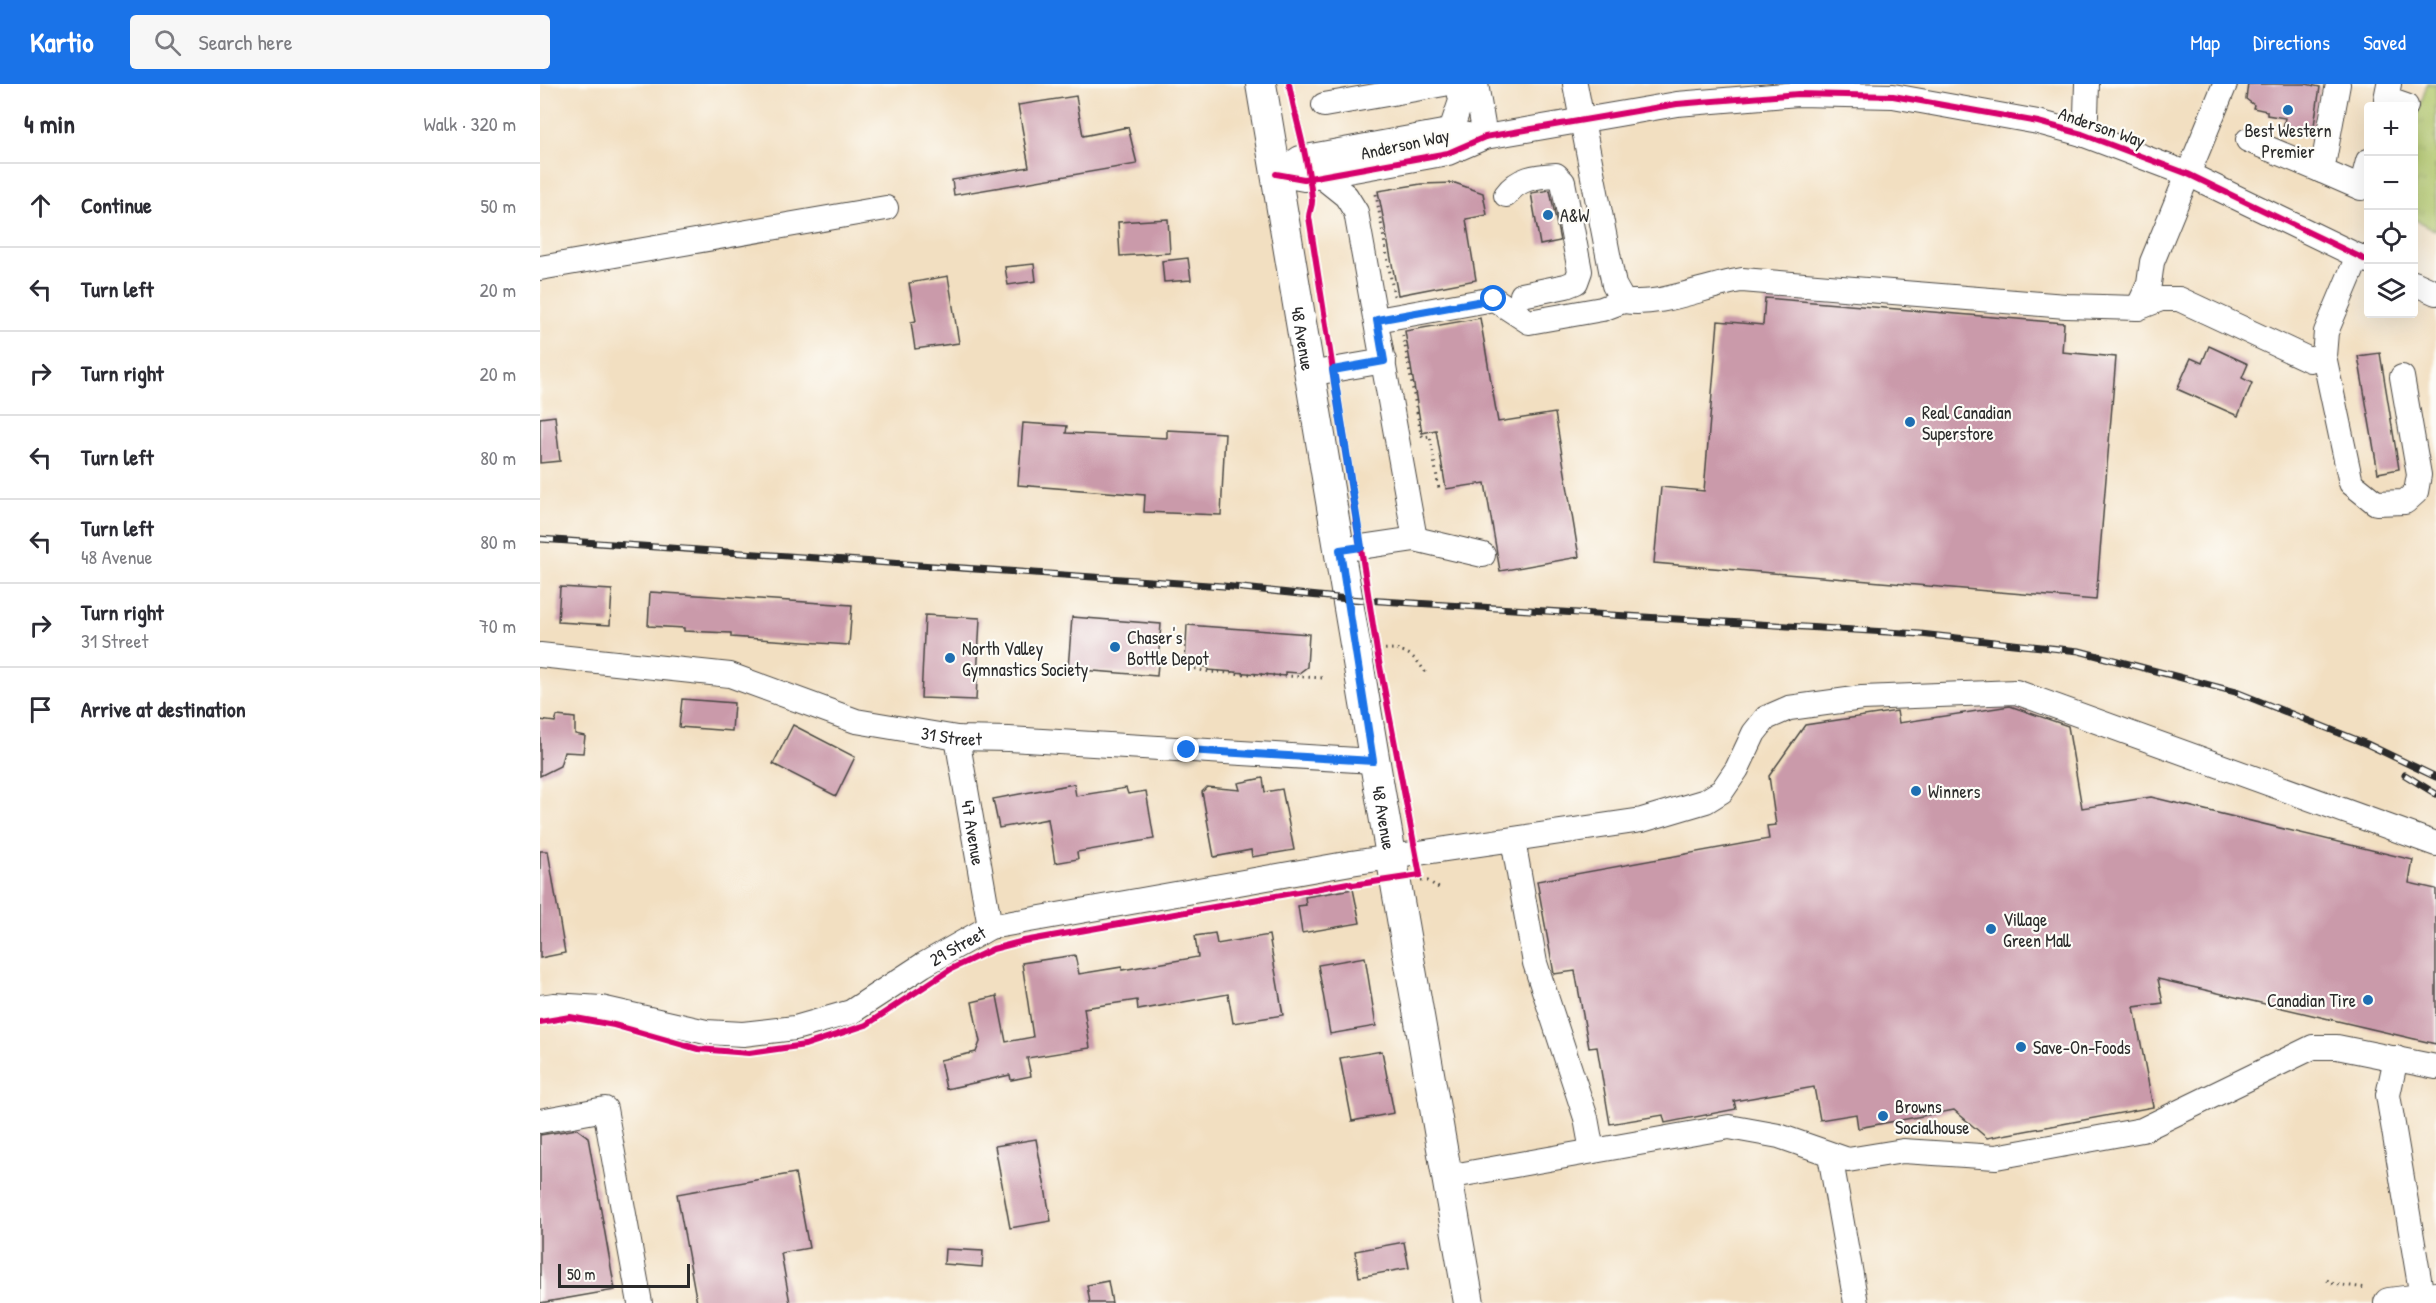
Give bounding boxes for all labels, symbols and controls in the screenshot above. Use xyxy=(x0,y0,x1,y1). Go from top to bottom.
search box xyxy=(130,15,550,69)
text: Kartio xyxy=(30,23,94,61)
icon: search xyxy=(151,26,184,59)
text: Search here xyxy=(199,27,293,57)
text: Map xyxy=(2190,28,2220,57)
text: Directions xyxy=(2253,28,2330,57)
text: Saved xyxy=(2363,28,2406,57)
street label: Anderson Way xyxy=(2055,100,2149,154)
map controls xyxy=(2364,102,2418,318)
button: + xyxy=(2364,102,2418,156)
marker: Best Western Premier xyxy=(2281,103,2295,117)
text: 4 min xyxy=(24,106,75,141)
text: Walk · 320 m xyxy=(424,110,516,137)
place label: Best Western Premier xyxy=(2244,118,2332,164)
street label: Anderson Way xyxy=(1358,122,1452,166)
button: − xyxy=(2364,156,2418,210)
icon: ahead xyxy=(24,189,57,222)
text: Continue xyxy=(81,190,152,220)
text: 50 m xyxy=(480,192,516,219)
place label: A&W xyxy=(1560,203,1589,228)
marker: A&W xyxy=(1541,208,1555,222)
button: locate xyxy=(2364,210,2418,264)
button: layers xyxy=(2364,264,2418,318)
icon: left xyxy=(24,273,57,306)
text: Turn left xyxy=(81,274,154,304)
text: 20 m xyxy=(479,276,516,303)
route start xyxy=(1480,285,1506,311)
street label: 48 Avenue xyxy=(1286,305,1321,372)
icon: right xyxy=(24,357,57,390)
text: Turn right xyxy=(81,358,164,388)
text: 20 m xyxy=(479,360,516,387)
place label: Real Canadian Superstore xyxy=(1922,400,2012,446)
marker: Real Canadian Superstore xyxy=(1903,415,1917,429)
icon: left xyxy=(24,441,57,474)
text: Turn left xyxy=(81,442,154,472)
text: 80 m xyxy=(480,444,516,471)
text: Turn left xyxy=(81,513,154,543)
icon: left xyxy=(24,525,57,558)
text: 80 m xyxy=(480,528,516,555)
text: 48 Avenue xyxy=(81,543,152,570)
text: Turn right xyxy=(81,597,164,627)
icon: right xyxy=(24,609,57,642)
text: 70 m xyxy=(479,612,516,639)
place label: Chaser's Bottle Depot xyxy=(1127,625,1210,671)
text: 31 Street xyxy=(81,627,148,654)
place label: North Valley Gymnastics Society xyxy=(962,636,1089,682)
marker: Chaser's Bottle Depot xyxy=(1108,640,1122,654)
marker: North Valley Gymnastics Society xyxy=(943,651,957,665)
icon: arrive xyxy=(24,693,57,726)
text: Arrive at destination xyxy=(81,694,246,724)
street label: 31 Street xyxy=(919,720,983,751)
route end xyxy=(1173,736,1199,762)
place label: Winners xyxy=(1928,779,1980,804)
street label: 48 Avenue xyxy=(1367,784,1402,852)
marker: Winners xyxy=(1909,784,1923,798)
street label: 47 Avenue xyxy=(956,798,991,867)
place label: Village Green Mall xyxy=(2003,907,2071,953)
street label: 29 Street xyxy=(925,919,991,972)
marker: Village Green Mall xyxy=(1984,922,1998,936)
place label: Canadian Tire xyxy=(2267,988,2356,1013)
marker: Canadian Tire xyxy=(2361,993,2375,1007)
place label: Save-On-Foods xyxy=(2033,1035,2131,1060)
marker: Save-On-Foods xyxy=(2014,1040,2028,1054)
place label: Browns Socialhouse xyxy=(1895,1094,1969,1140)
marker: Browns Socialhouse xyxy=(1876,1109,1890,1123)
scale bar xyxy=(558,1261,690,1288)
text: 50 m xyxy=(567,1263,596,1285)

